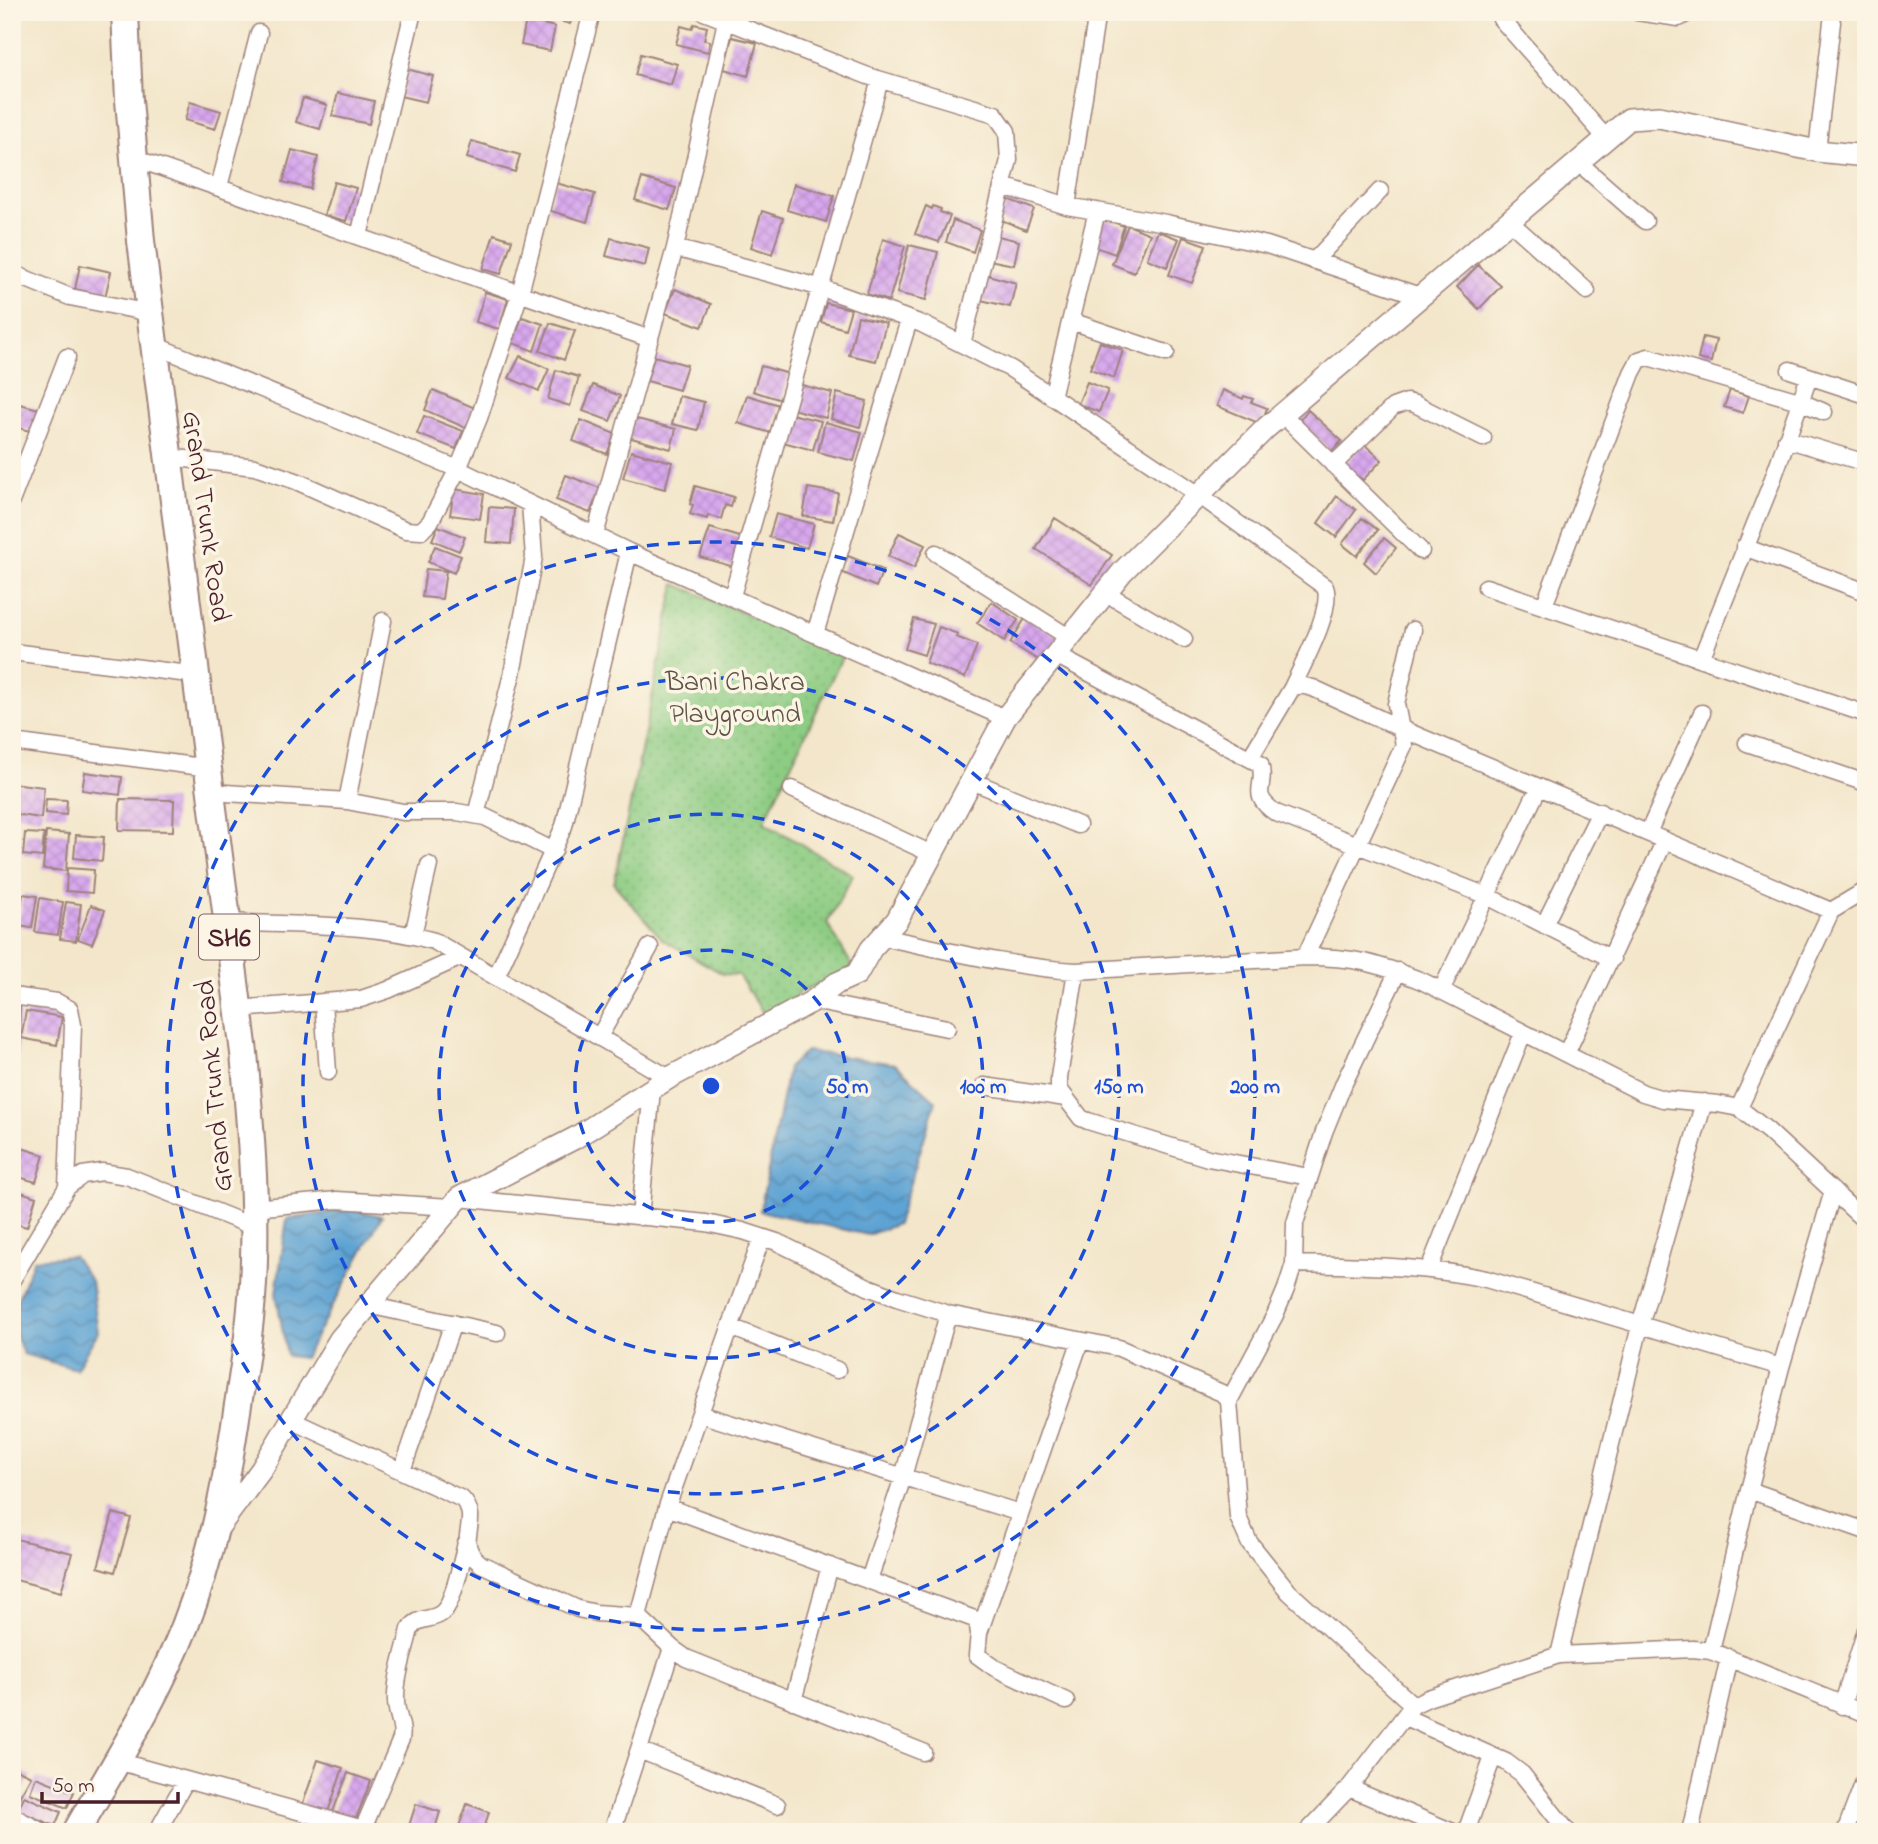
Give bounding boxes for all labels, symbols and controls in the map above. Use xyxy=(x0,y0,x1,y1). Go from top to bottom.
street label: Grand Trunk Road xyxy=(169,408,240,625)
park label: Bani Chakra Playground xyxy=(664,663,805,736)
road number: SH6 xyxy=(199,914,259,960)
street label: Grand Trunk Road xyxy=(186,978,245,1193)
text: 50 m xyxy=(826,1073,868,1103)
text: 100 m xyxy=(960,1073,1006,1103)
text: 150 m xyxy=(1094,1073,1144,1103)
text: 200 m xyxy=(1229,1073,1280,1103)
centre of rings xyxy=(699,1074,723,1098)
scale bar xyxy=(42,1760,178,1804)
text: 50 m xyxy=(52,1772,95,1802)

